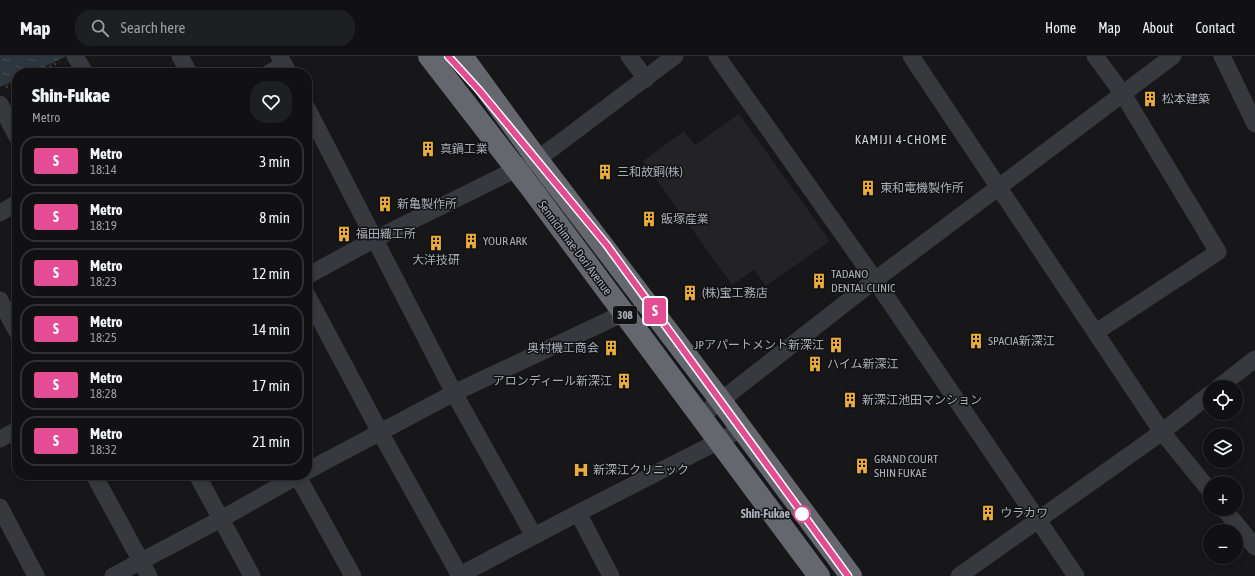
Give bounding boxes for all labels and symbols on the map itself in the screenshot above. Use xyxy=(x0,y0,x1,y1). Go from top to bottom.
building icon: 松本建築 xyxy=(1141,90,1159,108)
place label: 松本建築 xyxy=(1162,92,1210,106)
district label: KAMIJI 4-CHOME xyxy=(855,132,947,147)
building icon: 真鍋工業 xyxy=(419,140,437,158)
place label: 真鍋工業 xyxy=(440,142,488,156)
building icon: 三和故銅(株) xyxy=(596,163,614,181)
place label: 三和故銅(株) xyxy=(617,165,683,179)
building icon: 東和電機製作所 xyxy=(859,179,877,197)
place label: 東和電機製作所 xyxy=(880,181,964,195)
building icon: 新亀製作所 xyxy=(376,195,394,213)
place label: 新亀製作所 xyxy=(397,197,457,211)
street label: Sennichimae-Dori Avenue xyxy=(535,198,615,298)
building icon: 飯塚産業 xyxy=(640,210,658,228)
place label: 飯塚産業 xyxy=(661,212,709,226)
building icon: 福田織工所 xyxy=(335,225,353,243)
place label: 福田織工所 xyxy=(356,227,416,241)
building icon: YOUR ARK xyxy=(462,232,480,250)
building icon: 大洋技研 xyxy=(427,234,445,252)
place label: YOUR ARK xyxy=(483,234,528,248)
place label: 大洋技研 xyxy=(412,253,460,267)
place label: TADANO DENTAL CLINIC xyxy=(831,267,896,295)
building icon: TADANO DENTAL CLINIC xyxy=(810,272,828,290)
building icon: (株)宝工務店 xyxy=(681,284,699,302)
place label: (株)宝工務店 xyxy=(702,286,768,300)
line badge: S xyxy=(642,298,668,324)
road number: 308 xyxy=(613,306,637,324)
building icon: SPACIA新深江 xyxy=(967,332,985,350)
place label: SPACIA新深江 xyxy=(988,334,1055,348)
building icon: JPアパートメント新深江 xyxy=(827,336,845,354)
place label: JPアパートメント新深江 xyxy=(695,338,824,352)
building icon: 奥村機工商会 xyxy=(602,339,620,357)
place label: 奥村機工商会 xyxy=(527,341,599,355)
building icon: ハイム新深江 xyxy=(806,355,824,373)
place label: ハイム新深江 xyxy=(827,357,899,371)
building icon: アロンディール新深江 xyxy=(615,372,633,390)
place label: アロンディール新深江 xyxy=(493,374,612,388)
building icon: 新深江池田マンション xyxy=(841,391,859,409)
place label: 新深江池田マンション xyxy=(862,393,982,407)
place label: GRAND COURT SHIN FUKAE xyxy=(874,452,939,480)
building icon: GRAND COURT SHIN FUKAE xyxy=(853,457,871,475)
hospital icon: 新深江クリニック xyxy=(572,461,590,479)
place label: 新深江クリニック xyxy=(593,463,689,477)
building icon: ウラカワ xyxy=(979,504,997,522)
marker: Shin-Fukae xyxy=(793,505,811,523)
place label: ウラカワ xyxy=(1000,506,1048,520)
place label: Shin-Fukae xyxy=(741,507,791,521)

